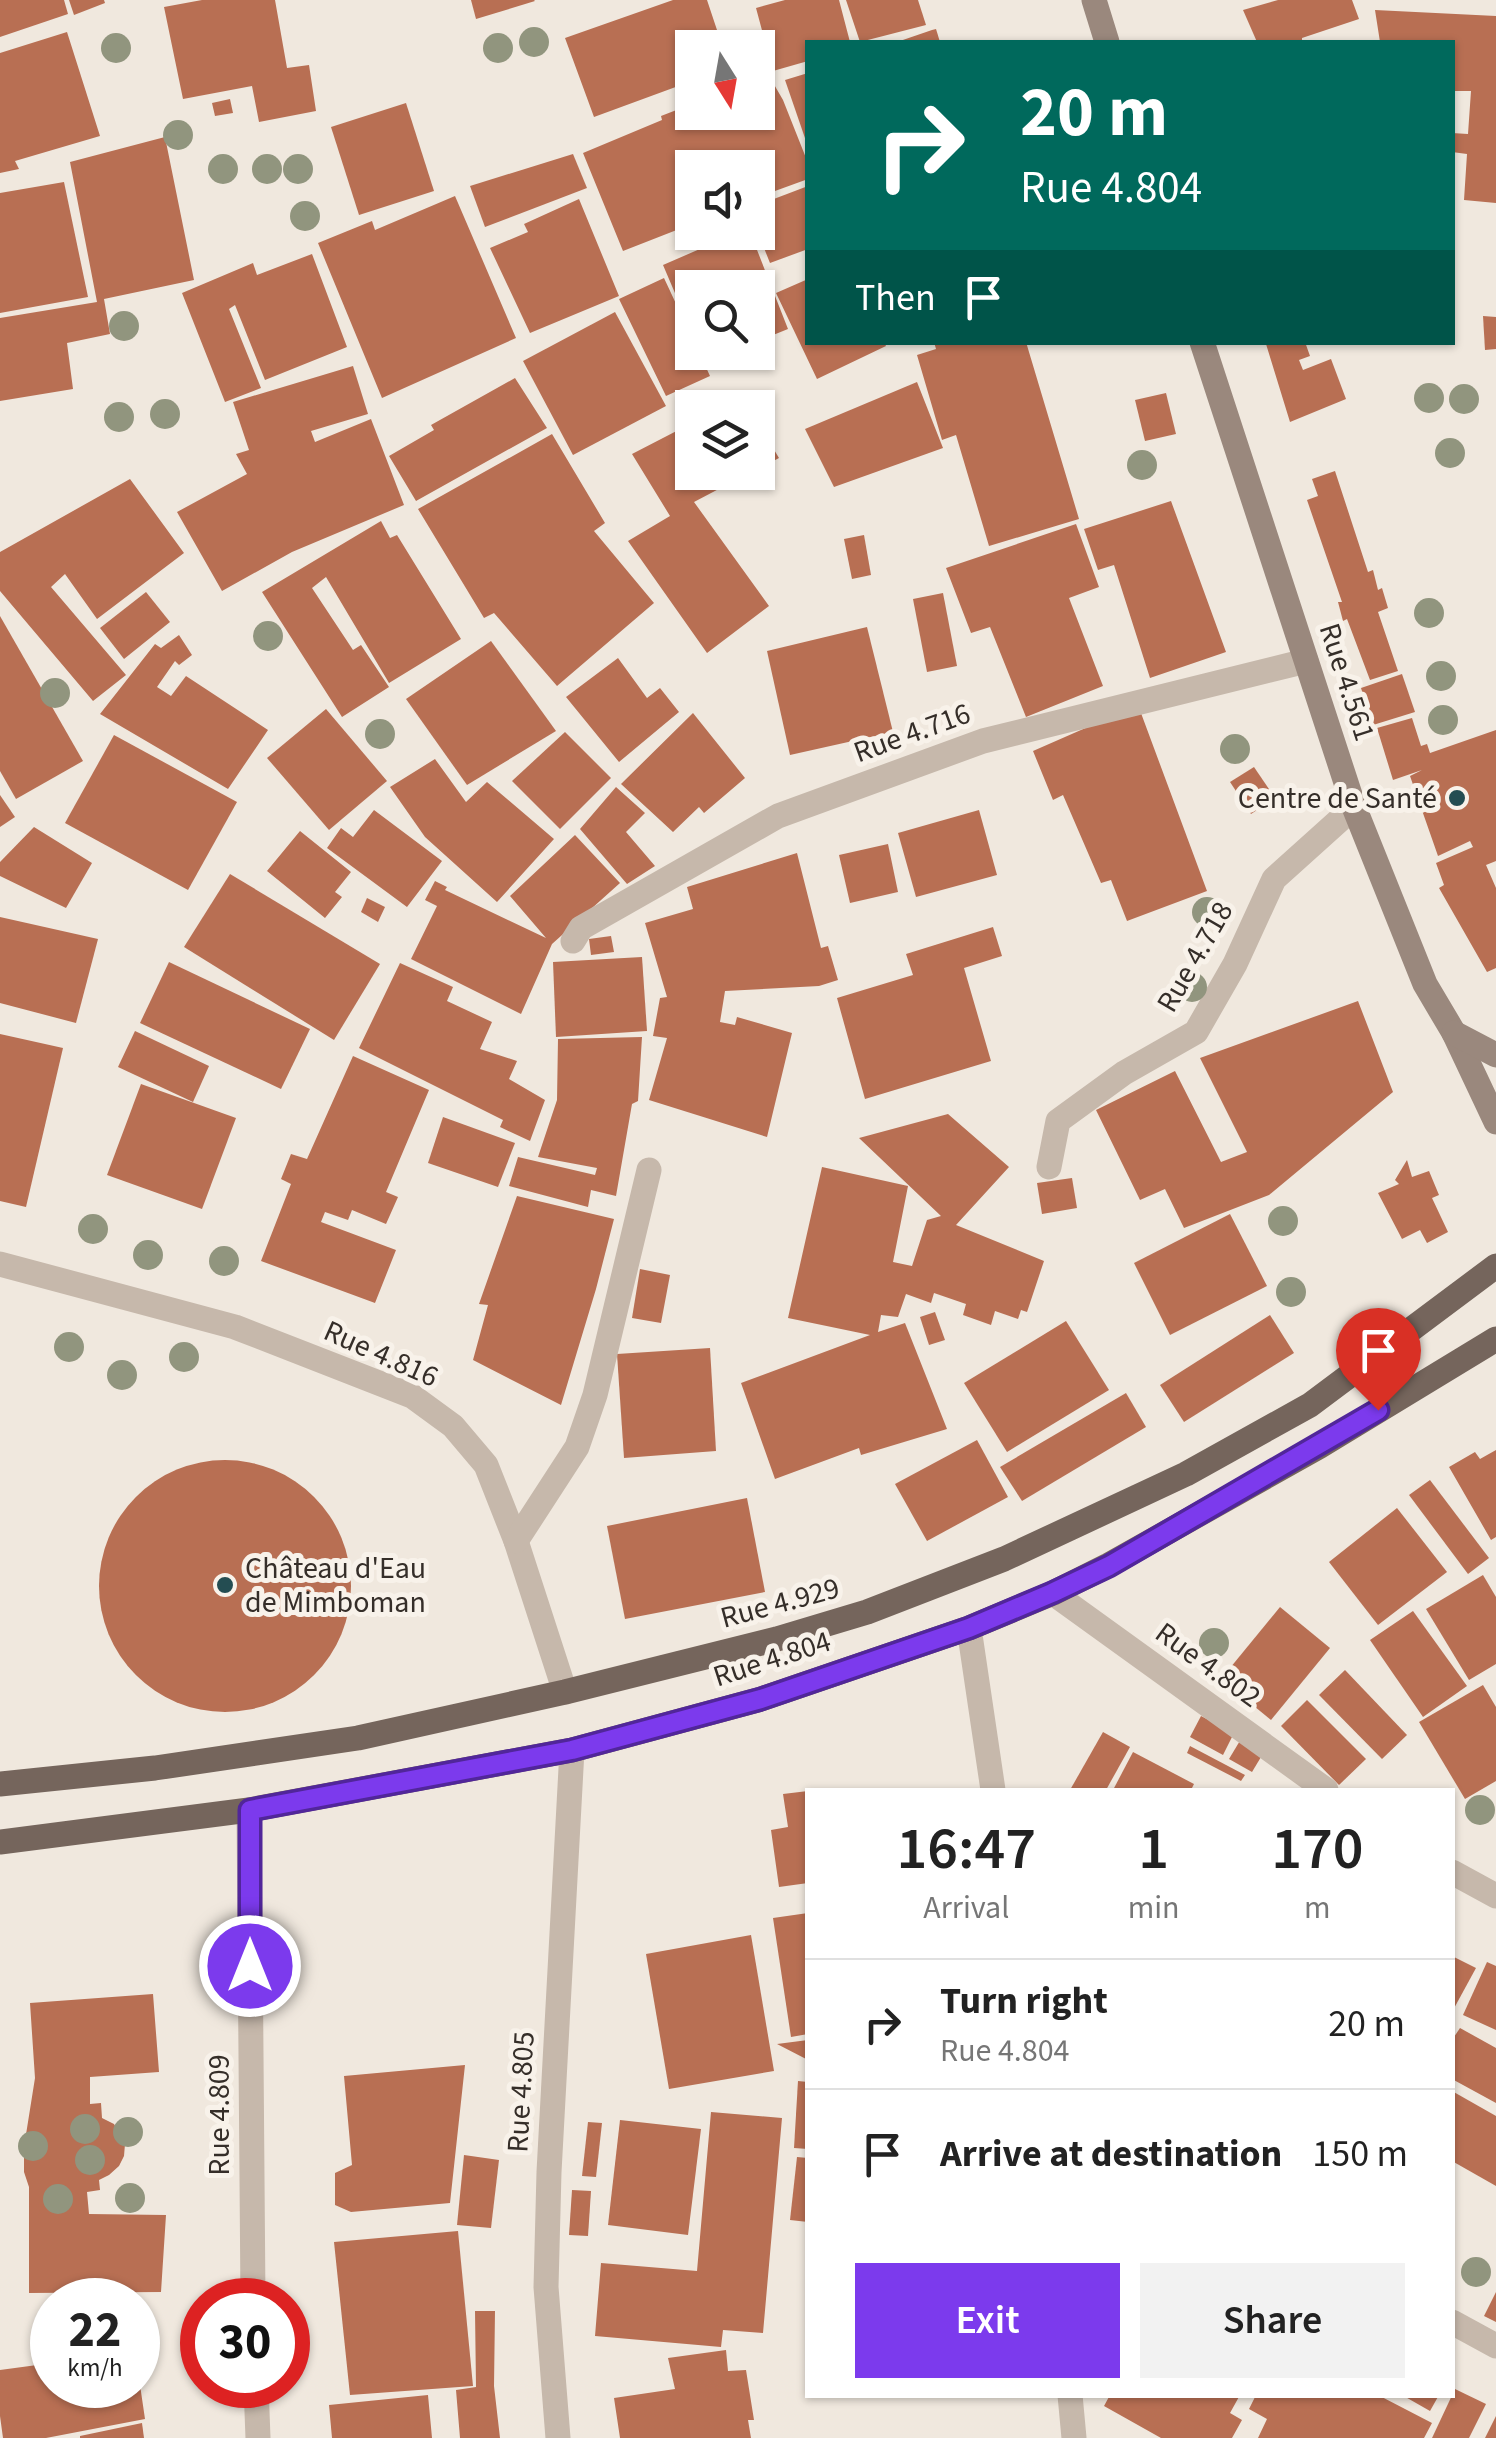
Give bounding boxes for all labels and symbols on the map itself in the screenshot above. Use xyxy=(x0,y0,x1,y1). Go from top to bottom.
north arrow xyxy=(675,30,775,130)
street label: Rue 4.561 xyxy=(1308,618,1386,746)
street label: Rue 4.716 xyxy=(848,692,976,774)
place label: Centre de Santé xyxy=(1238,777,1437,820)
marker: Centre de Santé xyxy=(1446,787,1468,809)
street label: Rue 4.718 xyxy=(1146,894,1244,1020)
pin xyxy=(1336,1308,1421,1411)
street label: Rue 4.816 xyxy=(317,1310,445,1398)
place label: Château d'Eau de Mimboman xyxy=(245,1547,426,1624)
street label: Rue 4.929 xyxy=(716,1567,844,1639)
marker: Château d'Eau de Mimboman xyxy=(214,1574,236,1596)
street label: Rue 4.802 xyxy=(1146,1612,1270,1718)
street label: Rue 4.804 xyxy=(708,1620,836,1698)
position arrow xyxy=(198,1914,302,2018)
street label: Rue 4.805 xyxy=(496,2030,546,2154)
street label: Rue 4.809 xyxy=(198,2054,241,2176)
speed limit sign: 30 xyxy=(180,2278,310,2408)

